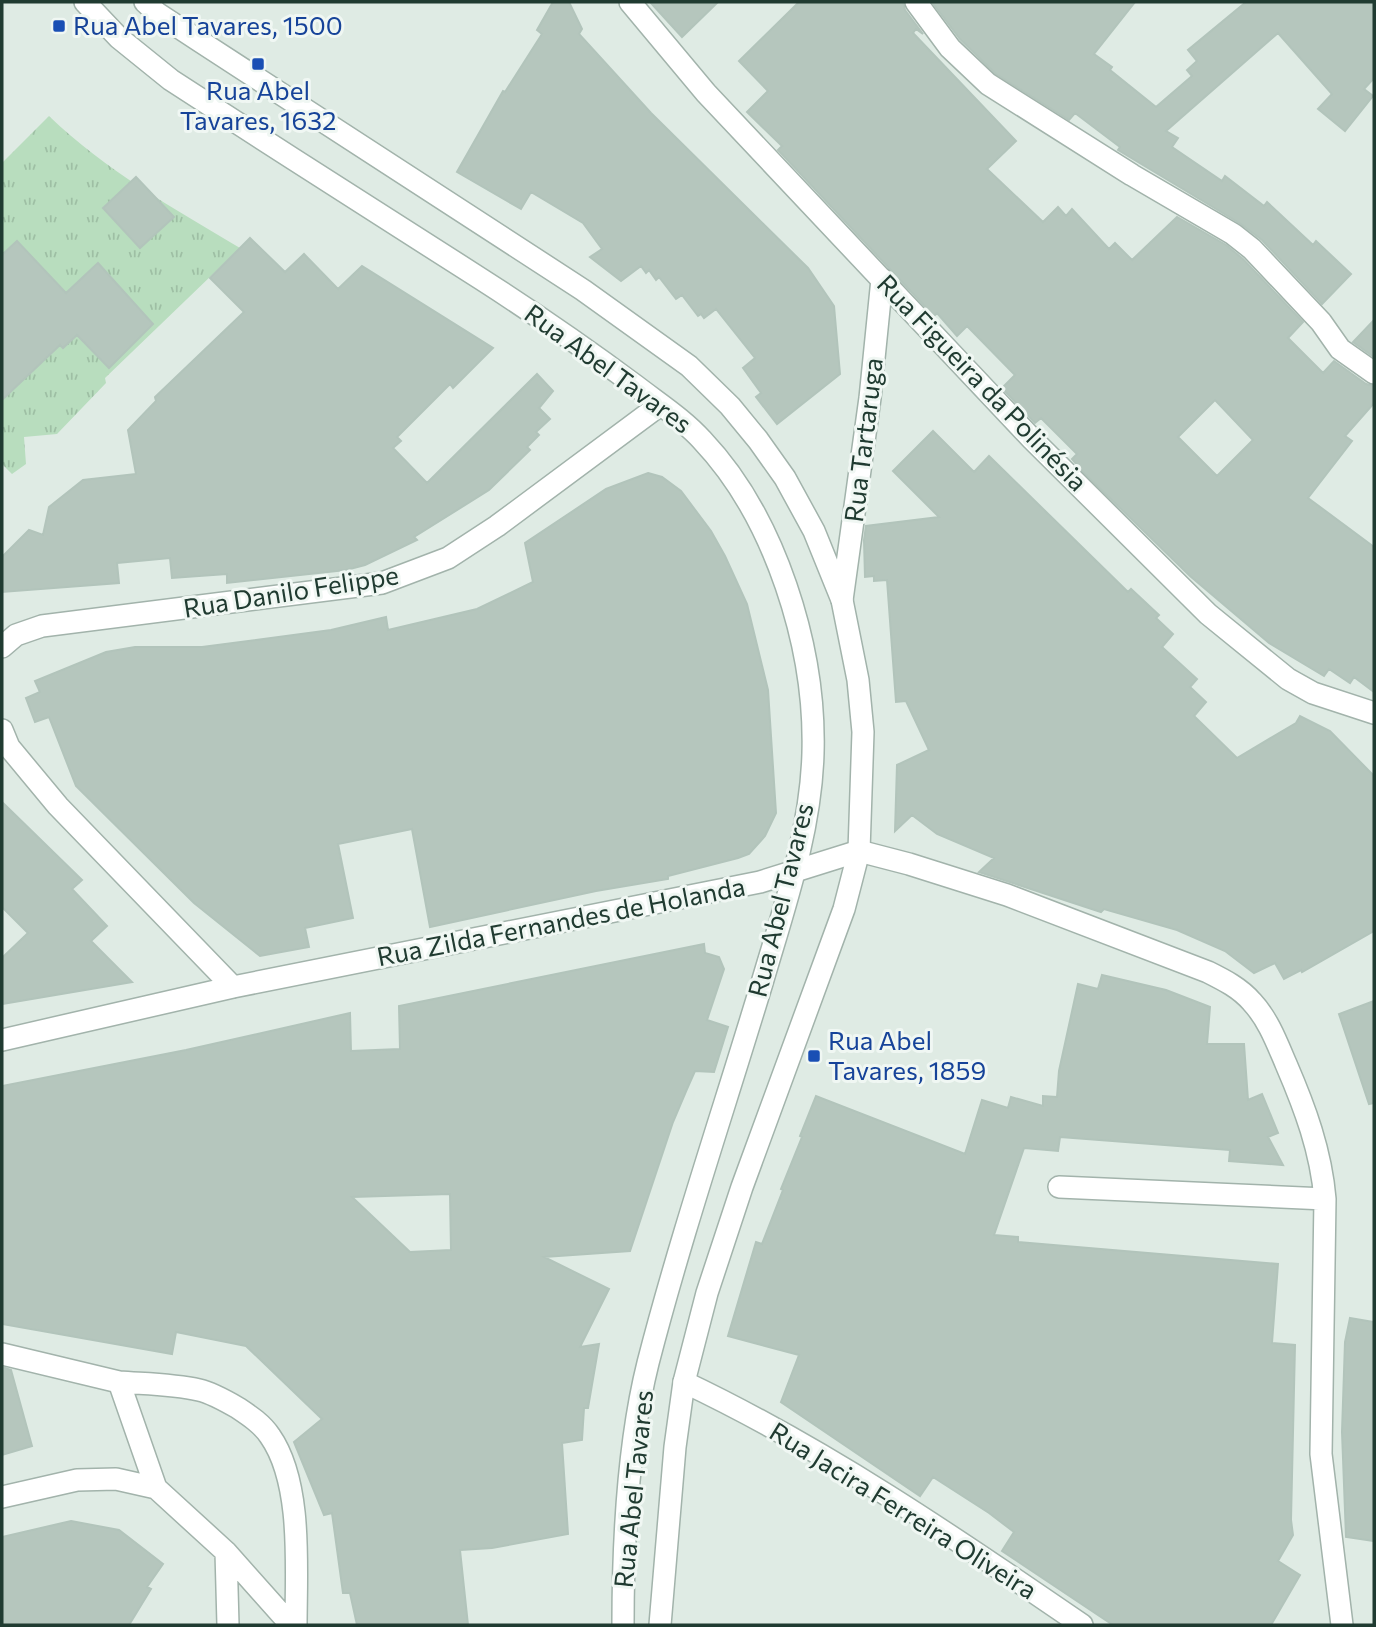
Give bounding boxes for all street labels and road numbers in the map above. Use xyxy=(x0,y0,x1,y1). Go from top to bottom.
street label: Rua Figueira da Polinésia xyxy=(872,267,1094,497)
street label: Rua Abel Tavares xyxy=(519,297,698,439)
street label: Rua Tartaruga xyxy=(837,356,888,524)
street label: Rua Danilo Felippe xyxy=(181,558,401,623)
street label: Rua Abel Tavares xyxy=(740,799,819,1000)
street label: Rua Zilda Fernandes de Holanda xyxy=(374,870,748,971)
street label: Rua Abel Tavares xyxy=(607,1388,658,1589)
street label: Rua Jacira Ferreira Oliveira xyxy=(765,1415,1043,1605)

